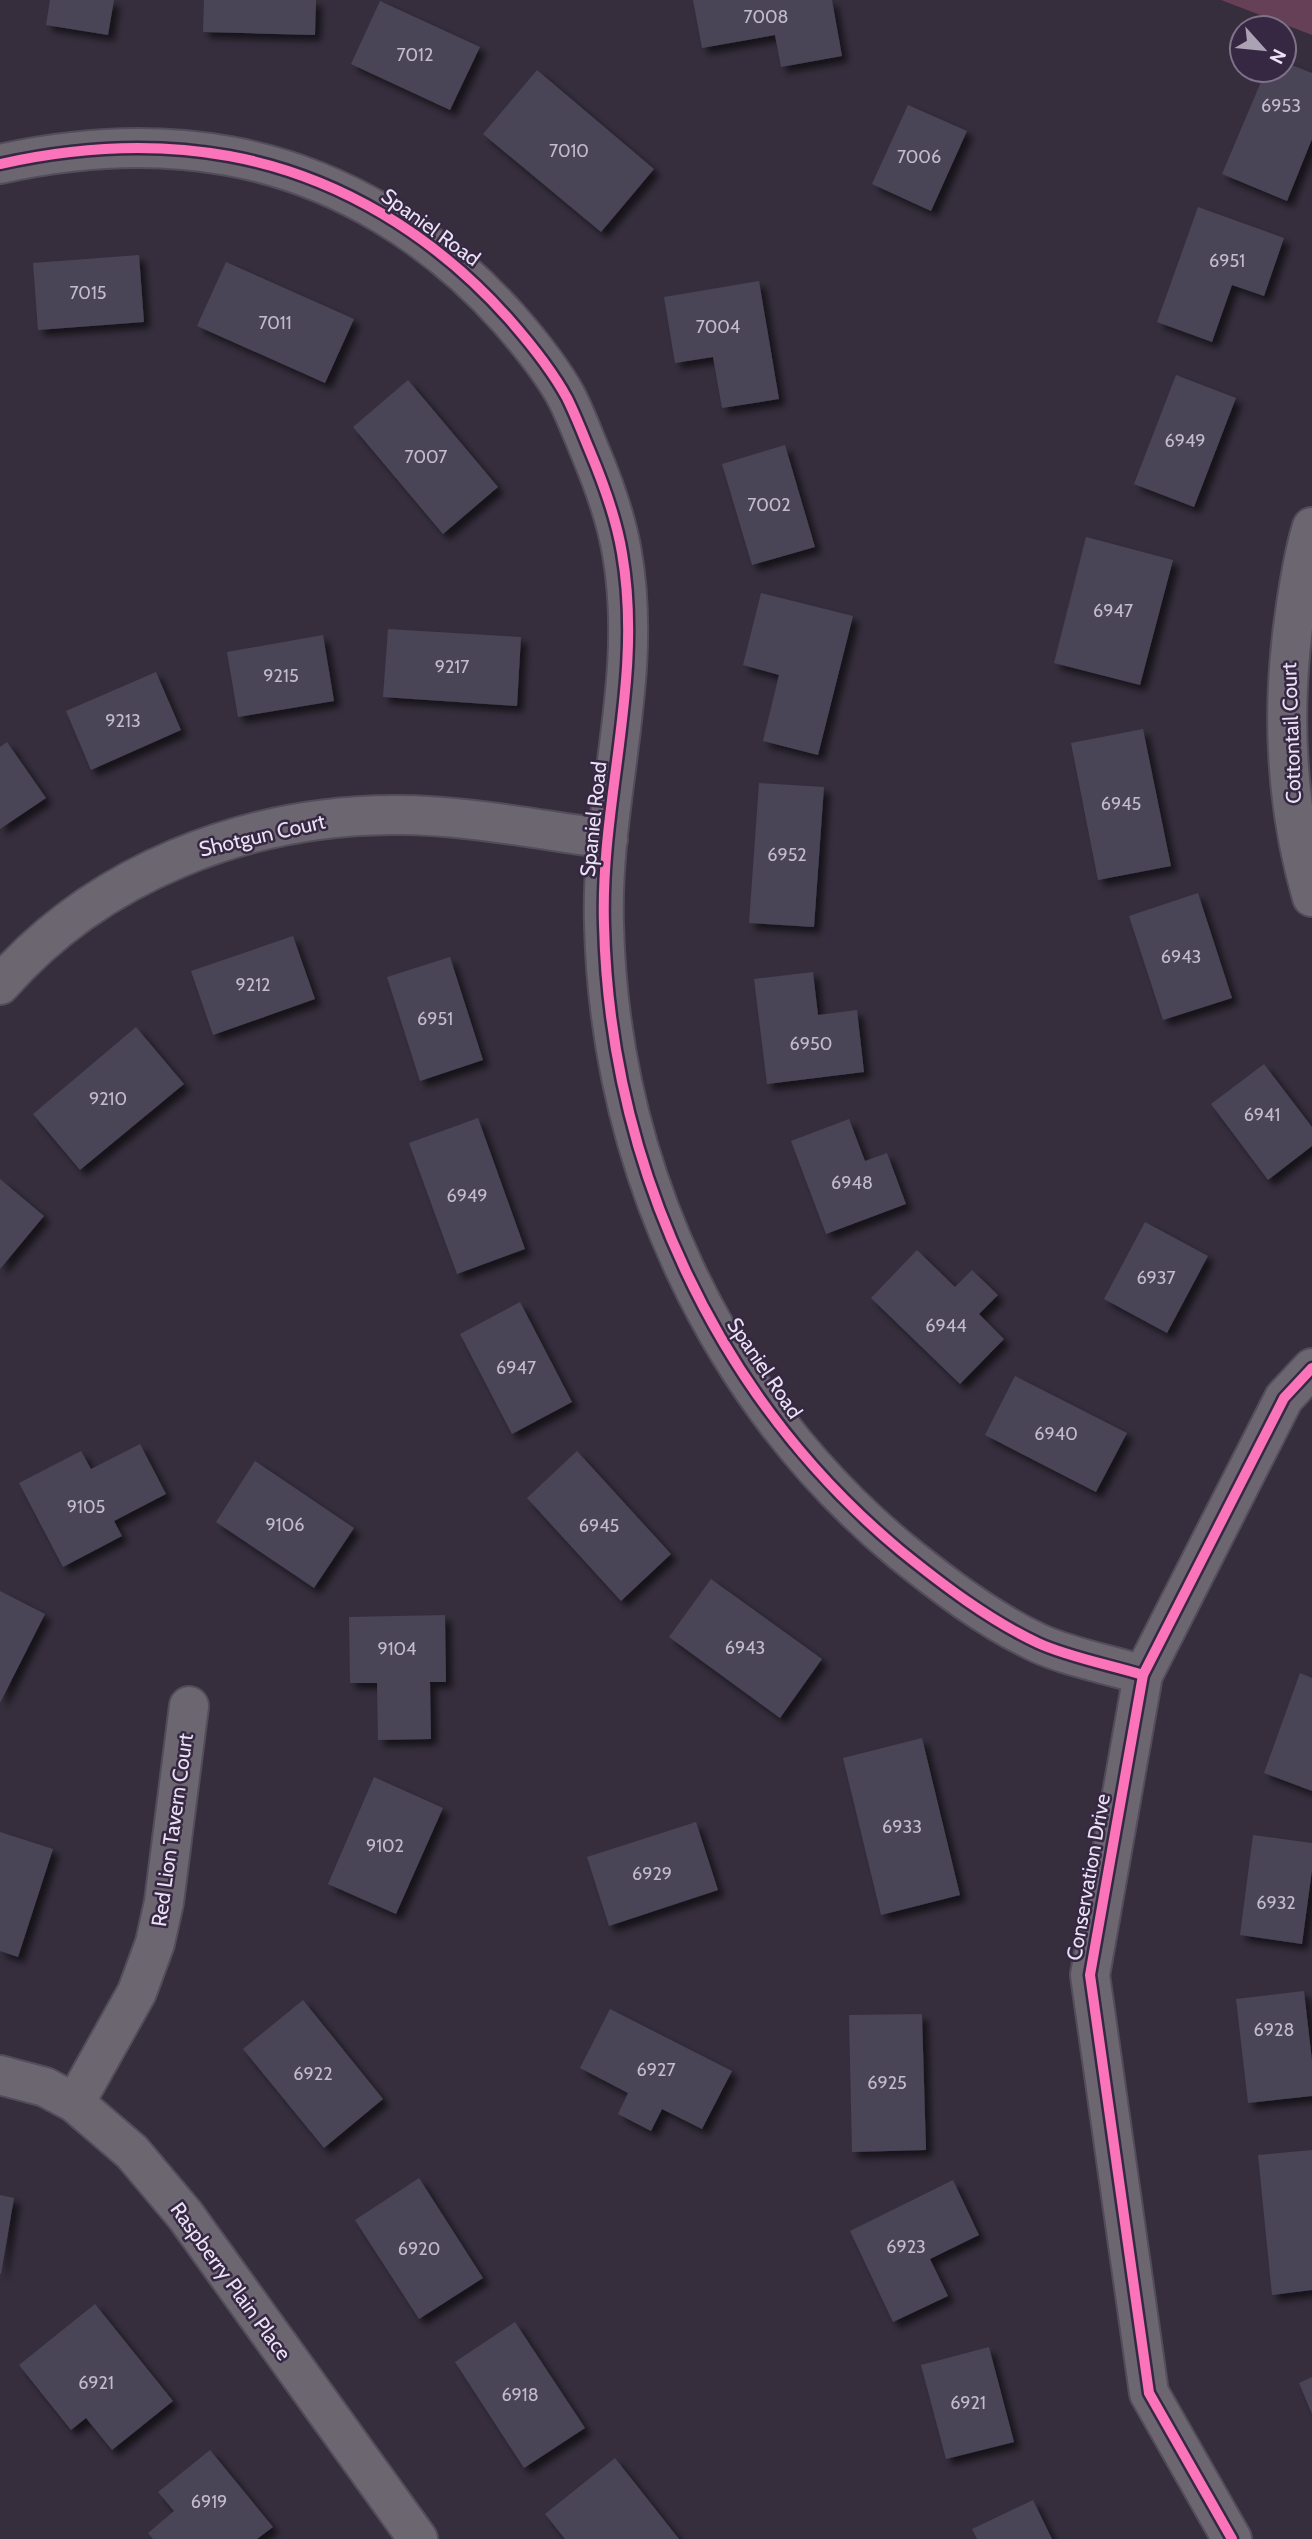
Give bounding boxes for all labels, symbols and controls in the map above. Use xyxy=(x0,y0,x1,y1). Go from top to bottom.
house number: 7008 xyxy=(744,6,788,28)
north arrow xyxy=(1228,14,1298,84)
house number: 7012 xyxy=(397,44,433,66)
text: N xyxy=(1264,45,1291,68)
house number: 6953 xyxy=(1261,95,1301,117)
house number: 7010 xyxy=(549,140,589,162)
house number: 7006 xyxy=(897,146,941,168)
street label: Spaniel Road xyxy=(377,183,485,271)
house number: 6951 xyxy=(1209,250,1245,272)
house number: 7015 xyxy=(69,282,107,304)
house number: 7011 xyxy=(258,312,292,334)
house number: 7004 xyxy=(696,316,740,338)
house number: 6949 xyxy=(1164,430,1206,452)
house number: 7007 xyxy=(405,446,447,468)
house number: 7002 xyxy=(747,494,791,516)
house number: 6947 xyxy=(1093,600,1133,622)
house number: 9217 xyxy=(435,656,469,678)
street label: Cottontail Court xyxy=(1276,662,1306,804)
house number: 9215 xyxy=(263,665,299,687)
house number: 9213 xyxy=(105,710,141,732)
street label: Spaniel Road xyxy=(575,760,611,878)
house number: 6945 xyxy=(1101,793,1141,815)
street label: Shotgun Court xyxy=(196,808,328,862)
house number: 6952 xyxy=(767,844,807,866)
house number: 6943 xyxy=(1161,946,1201,968)
house number: 9212 xyxy=(236,974,270,996)
house number: 6951 xyxy=(417,1008,453,1030)
house number: 6950 xyxy=(790,1033,832,1055)
house number: 9210 xyxy=(89,1088,127,1110)
house number: 6941 xyxy=(1244,1104,1280,1126)
house number: 6948 xyxy=(831,1172,873,1194)
house number: 6949 xyxy=(446,1185,488,1207)
house number: 6937 xyxy=(1136,1267,1176,1289)
street label: Spaniel Road xyxy=(722,1313,808,1423)
house number: 6944 xyxy=(925,1315,967,1337)
house number: 6947 xyxy=(496,1357,536,1379)
house number: 6940 xyxy=(1034,1423,1078,1445)
house number: 9105 xyxy=(67,1496,105,1518)
house number: 9106 xyxy=(266,1514,304,1536)
house number: 6945 xyxy=(579,1515,619,1537)
house number: 6943 xyxy=(725,1637,765,1659)
house number: 9104 xyxy=(377,1638,417,1660)
street label: Red Lion Tavern Court xyxy=(146,1732,198,1928)
street label: Conservation Drive xyxy=(1061,1791,1115,1962)
house number: 6933 xyxy=(882,1816,922,1838)
house number: 9102 xyxy=(366,1835,404,1857)
house number: 6929 xyxy=(632,1863,672,1885)
house number: 6932 xyxy=(1256,1892,1296,1914)
house number: 6928 xyxy=(1254,2019,1294,2041)
house number: 6927 xyxy=(637,2059,675,2081)
house number: 6922 xyxy=(293,2063,333,2085)
house number: 6925 xyxy=(867,2072,907,2094)
street label: Raspberry Plain Place xyxy=(165,2197,297,2365)
house number: 6923 xyxy=(886,2236,926,2258)
house number: 6920 xyxy=(398,2238,440,2260)
house number: 6921 xyxy=(78,2372,114,2394)
house number: 6918 xyxy=(501,2384,539,2406)
house number: 6921 xyxy=(950,2392,986,2414)
house number: 6919 xyxy=(191,2491,227,2513)

